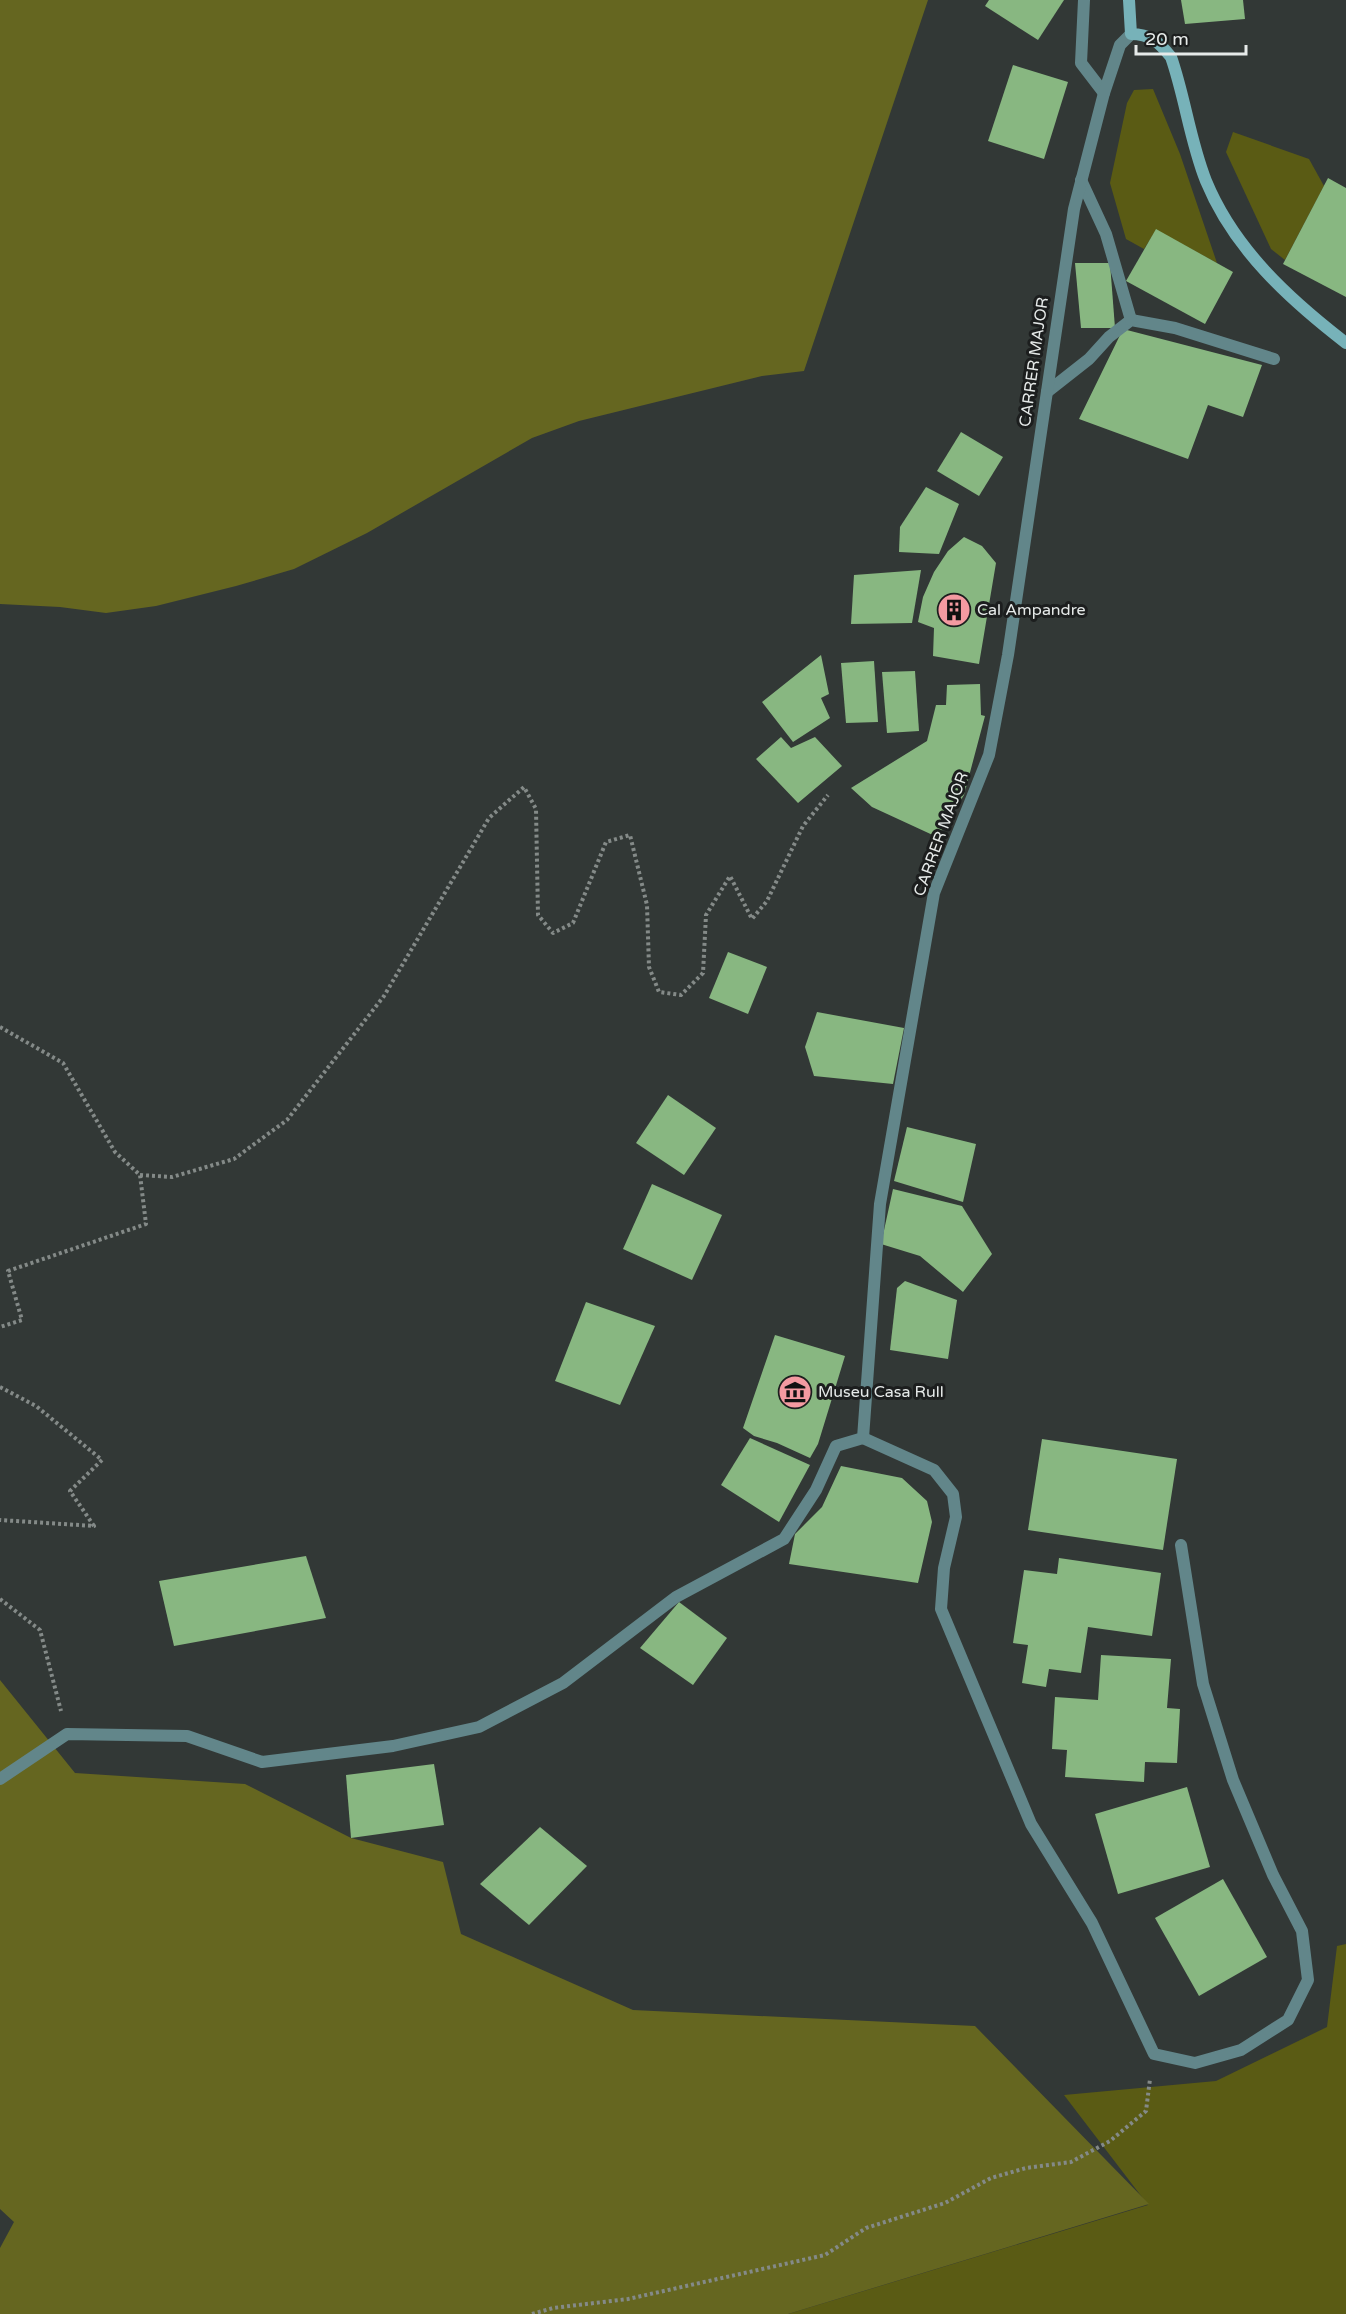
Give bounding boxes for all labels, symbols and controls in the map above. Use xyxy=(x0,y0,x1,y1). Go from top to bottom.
scale bar xyxy=(1136,18,1246,56)
text: 20 m xyxy=(1145,28,1189,50)
street label: CARRER MAJOR xyxy=(1015,296,1053,428)
building icon: Cal Ampandre xyxy=(936,592,972,628)
place label: Cal Ampandre xyxy=(977,600,1086,620)
street label: CARRER MAJOR xyxy=(909,769,973,899)
museum icon: Museu Casa Rull xyxy=(777,1374,813,1410)
place label: Museu Casa Rull xyxy=(818,1382,944,1402)

